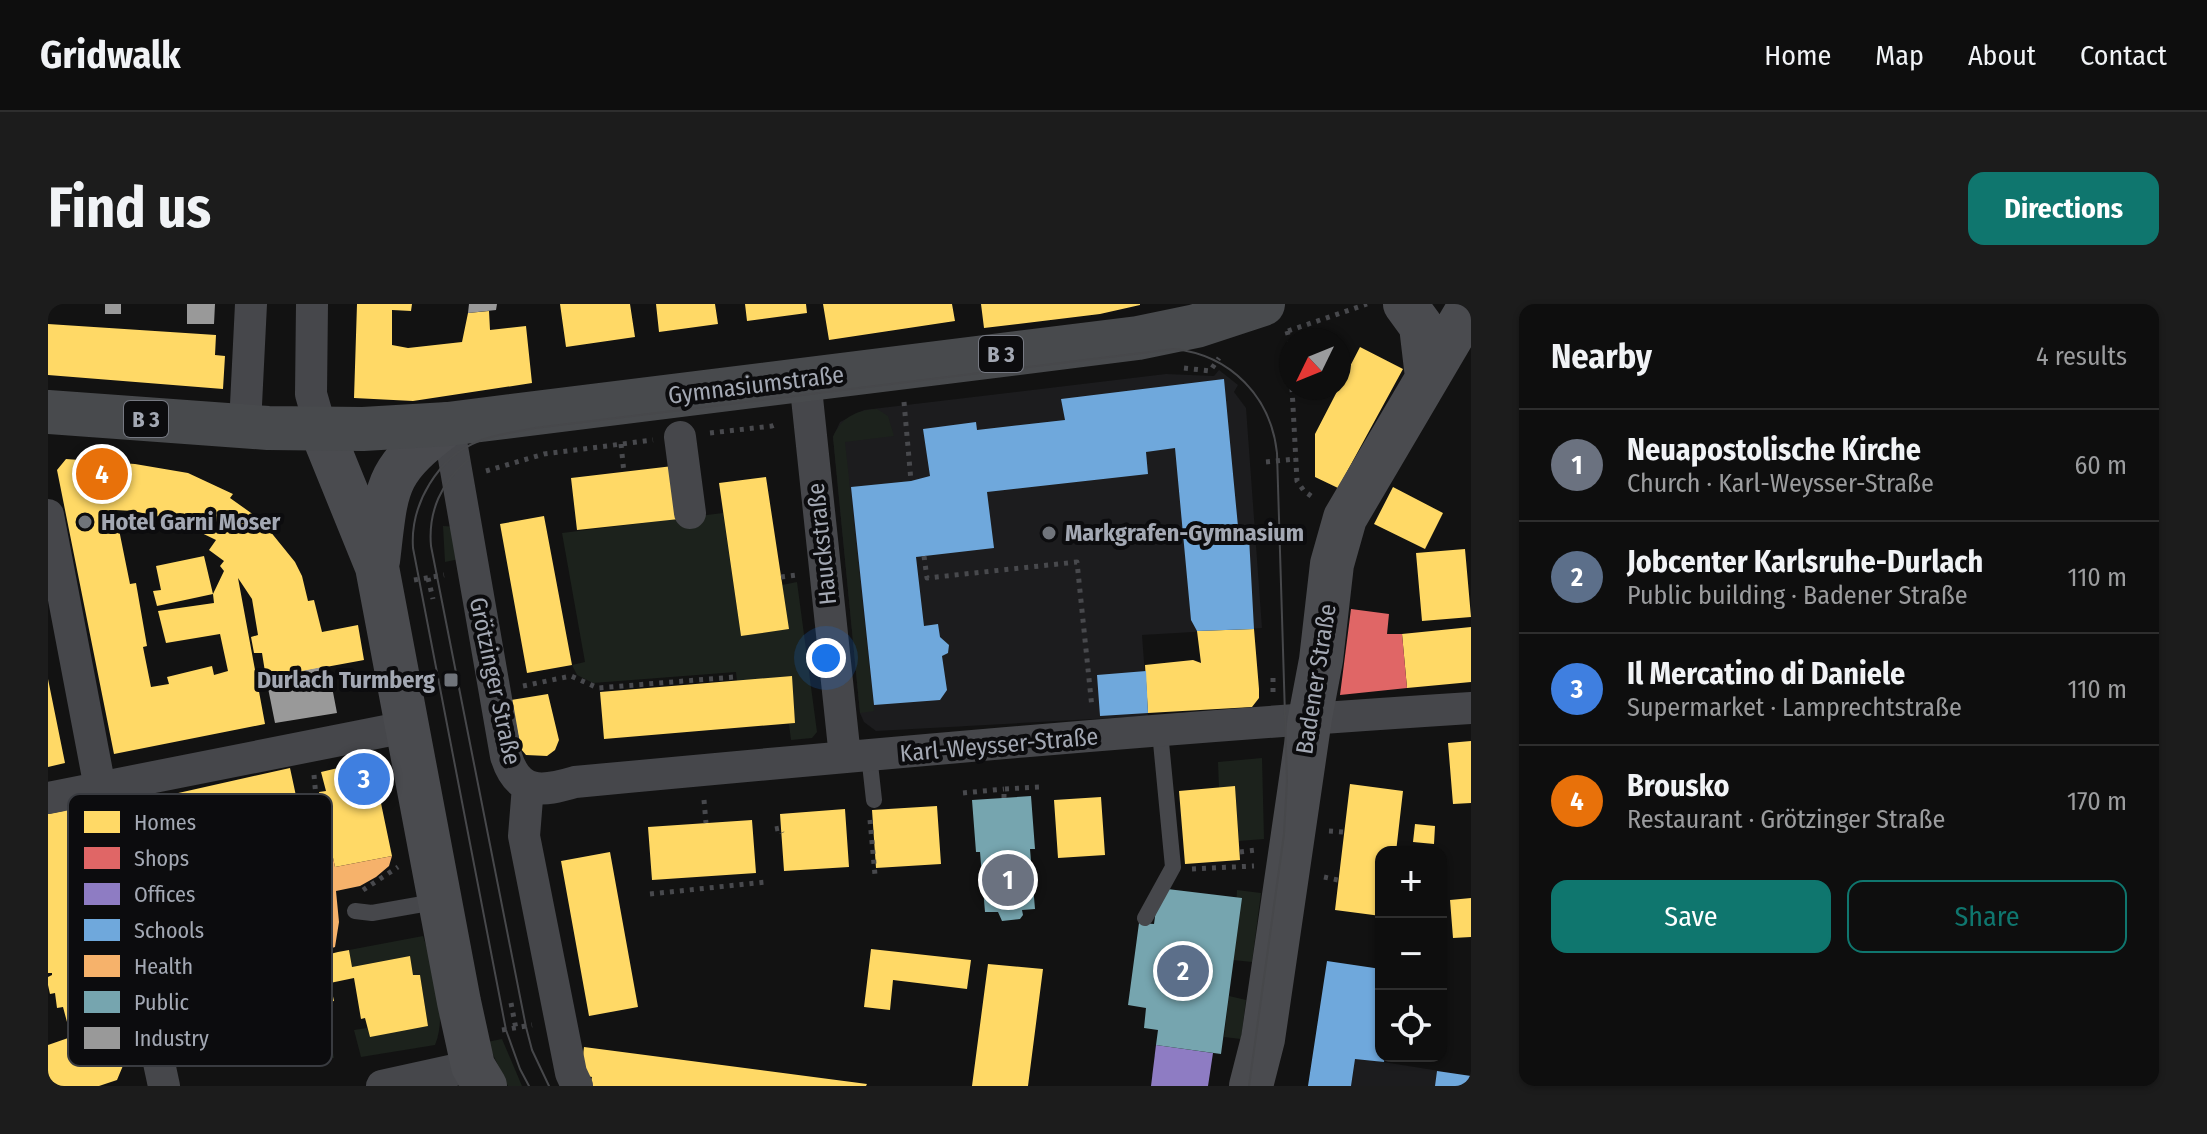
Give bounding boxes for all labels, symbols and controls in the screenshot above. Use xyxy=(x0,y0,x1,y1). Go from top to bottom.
text: Gridwalk xyxy=(40,32,181,78)
text: Home xyxy=(1764,39,1831,72)
text: Map xyxy=(1875,39,1924,72)
text: About xyxy=(1968,39,2036,72)
text: Contact xyxy=(2080,39,2167,72)
button: Directions xyxy=(1968,172,2159,245)
text: Find us xyxy=(48,175,211,242)
north arrow xyxy=(1279,328,1351,400)
road number: B 3 xyxy=(979,336,1023,372)
text: Nearby xyxy=(1551,336,1652,377)
text: 4 results xyxy=(2036,341,2127,372)
street label: Gymnasiumstraße xyxy=(667,360,845,410)
road number: B 3 xyxy=(124,401,168,437)
text: Neuapostolische Kirche xyxy=(1627,432,1921,468)
pin: 4 xyxy=(76,444,128,504)
text: 1 xyxy=(1572,450,1583,481)
text: 60 m xyxy=(2074,450,2127,481)
text: Church · Karl-Weysser-Straße xyxy=(1627,468,1934,499)
street label: Hauckstraße xyxy=(802,482,842,606)
place label: Hotel Garni Moser xyxy=(101,508,280,536)
marker: Hotel Garni Moser xyxy=(76,513,94,531)
place label: Markgrafen-Gymnasium xyxy=(1065,519,1304,547)
marker: Markgrafen-Gymnasium xyxy=(1040,524,1058,542)
text: Jobcenter Karlsruhe-Durlach xyxy=(1627,544,1983,580)
text: 2 xyxy=(1571,562,1583,593)
text: 110 m xyxy=(2067,562,2127,593)
text: Public building · Badener Straße xyxy=(1627,580,1968,611)
street label: Grötzinger Straße xyxy=(464,595,526,767)
street label: Badener Straße xyxy=(1290,602,1342,756)
your location xyxy=(806,638,846,678)
text: Il Mercatino di Daniele xyxy=(1627,656,1905,692)
place label: Durlach Turmberg xyxy=(257,666,435,694)
marker: Durlach Turmberg xyxy=(442,671,460,689)
text: 3 xyxy=(1571,674,1583,705)
text: 110 m xyxy=(2067,674,2127,705)
text: Supermarket · Lamprechtstraße xyxy=(1627,692,1962,723)
street label: Karl-Weysser-Straße xyxy=(899,722,1099,768)
pin: 3 xyxy=(338,749,390,809)
text: Brousko xyxy=(1627,768,1730,804)
text: 4 xyxy=(1570,786,1584,817)
text: 170 m xyxy=(2067,786,2127,817)
legend xyxy=(68,794,332,1066)
text: Restaurant · Grötzinger Straße xyxy=(1627,804,1945,835)
text: Homes xyxy=(134,809,196,836)
text: Shops xyxy=(134,845,189,872)
map controls xyxy=(1375,846,1447,1062)
button: + xyxy=(1375,846,1447,918)
pin: 1 xyxy=(982,850,1034,910)
button: Save xyxy=(1551,880,1831,953)
button: Share xyxy=(1847,880,2127,953)
text: Offices xyxy=(134,881,195,908)
text: Schools xyxy=(134,917,204,944)
button: − xyxy=(1375,918,1447,990)
pin: 2 xyxy=(1157,941,1209,1001)
text: Health xyxy=(134,953,193,980)
text: Public xyxy=(134,989,190,1016)
button: locate xyxy=(1375,990,1447,1062)
text: Industry xyxy=(134,1025,209,1052)

